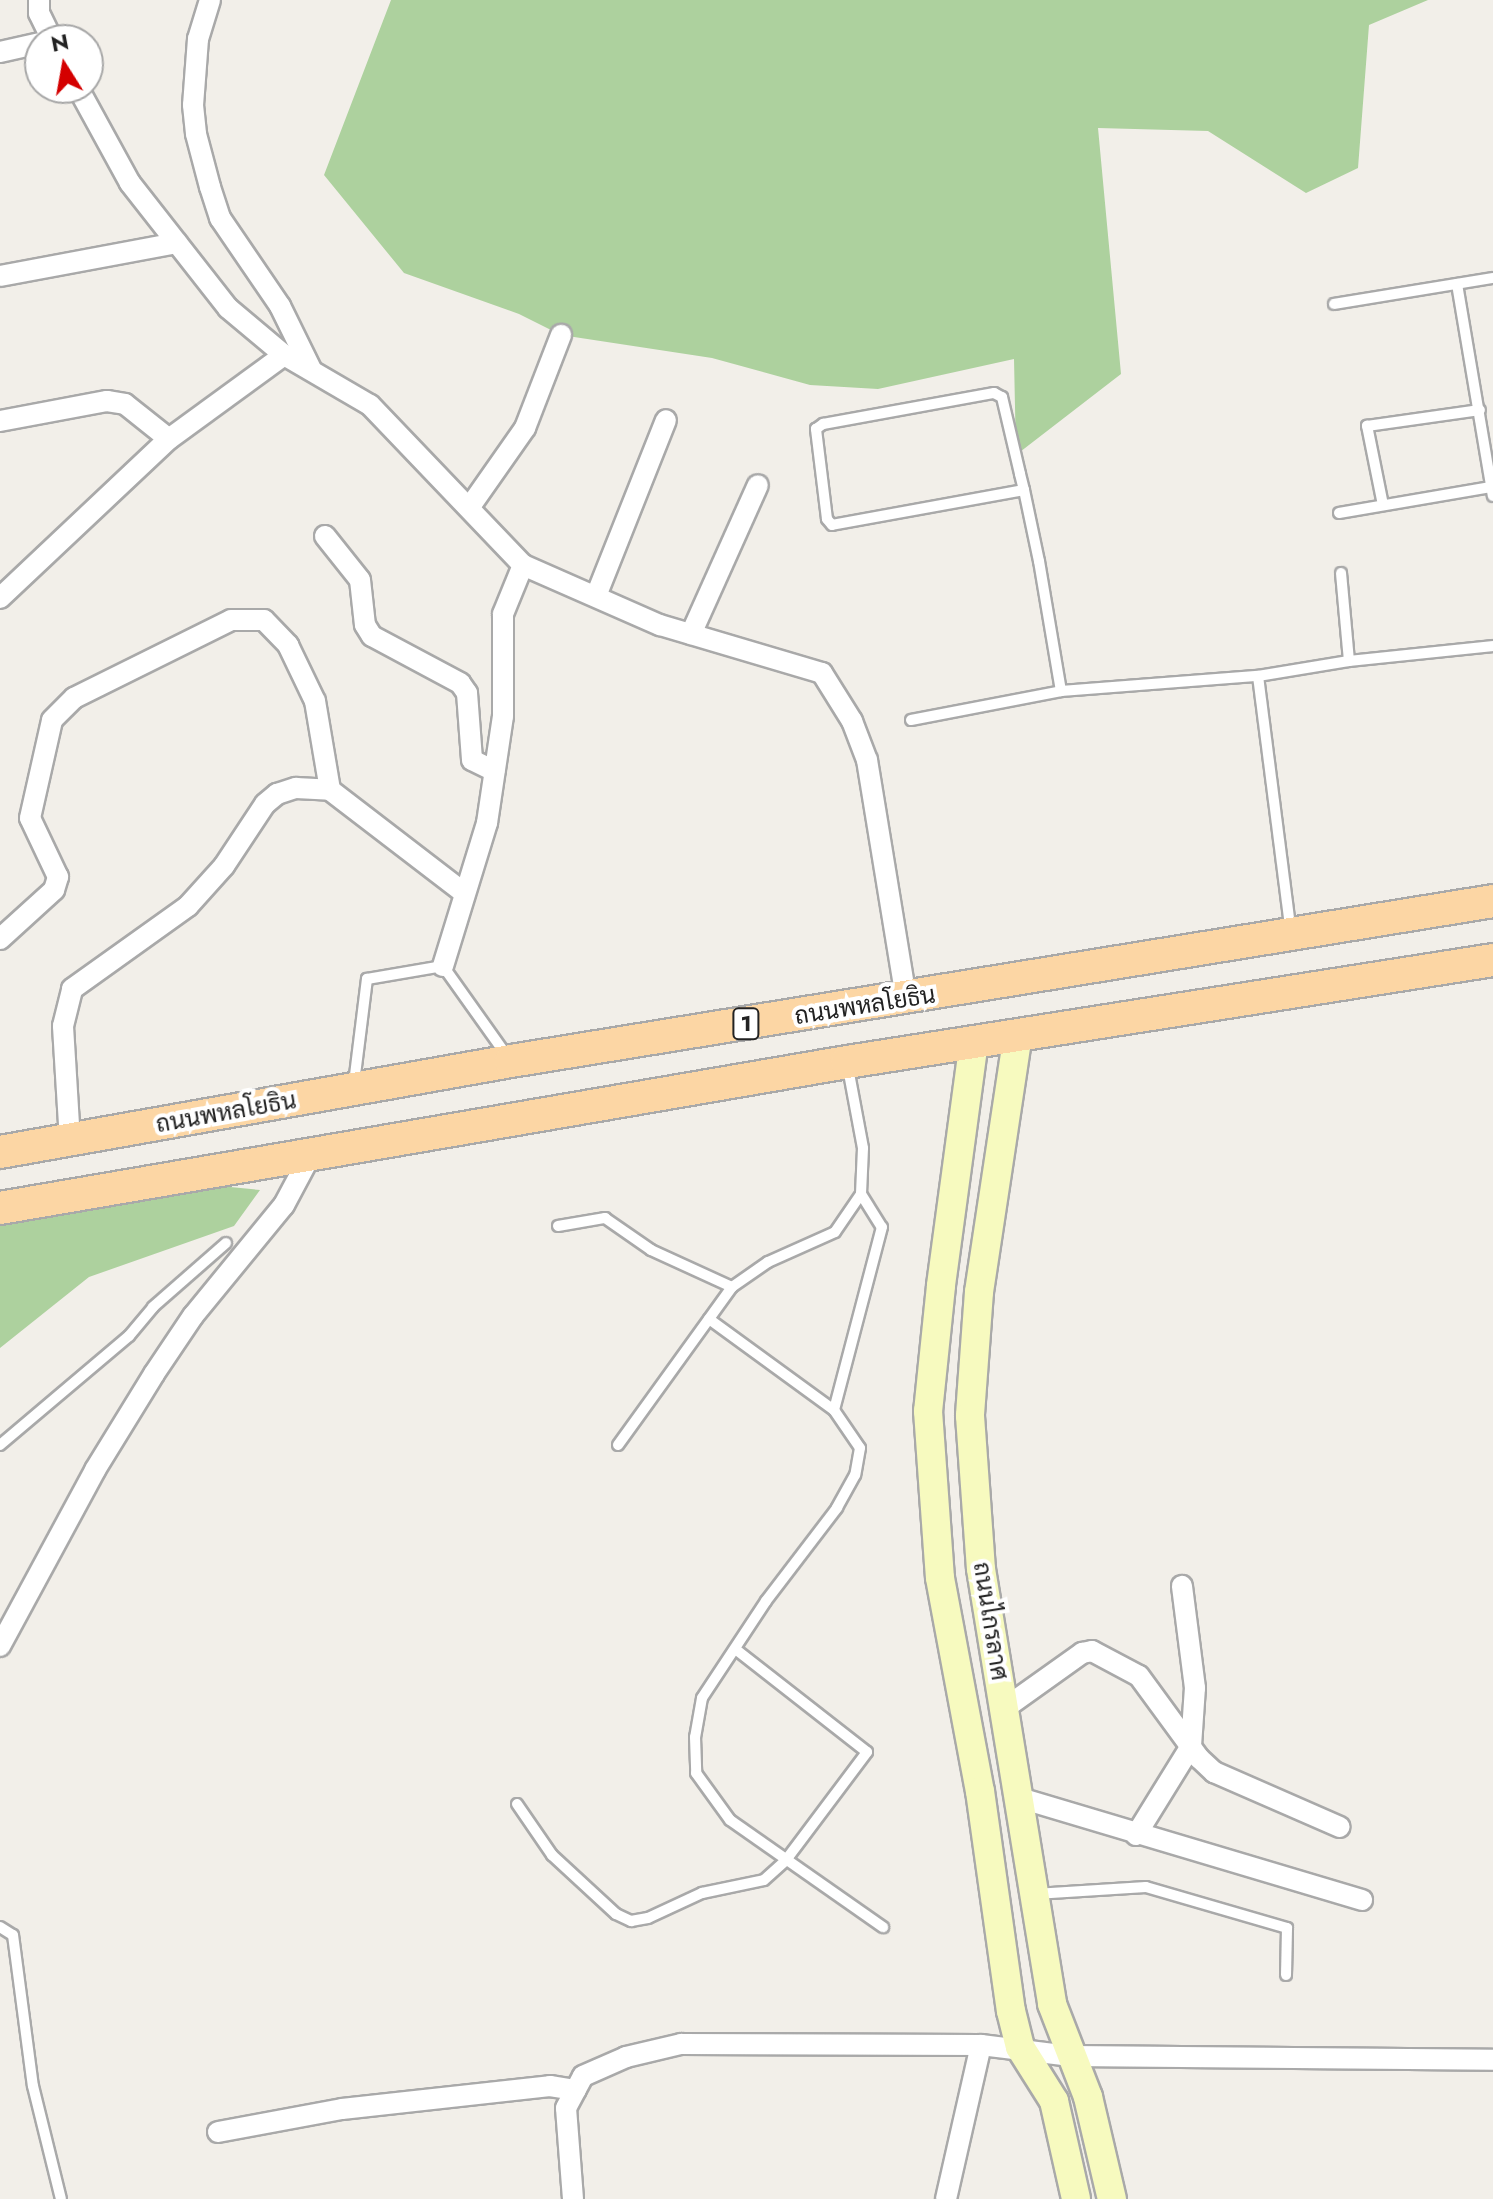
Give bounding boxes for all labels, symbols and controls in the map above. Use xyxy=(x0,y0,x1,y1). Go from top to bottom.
north arrow xyxy=(24,24,104,104)
text: N xyxy=(48,25,71,60)
street label: ถนนพหลโยธิน xyxy=(793,980,937,1030)
road number: 1 xyxy=(732,1006,760,1042)
street label: ถนนพหลโยธิน xyxy=(154,1085,298,1139)
street label: ถนนไกรลาศ xyxy=(967,1560,1015,1682)

